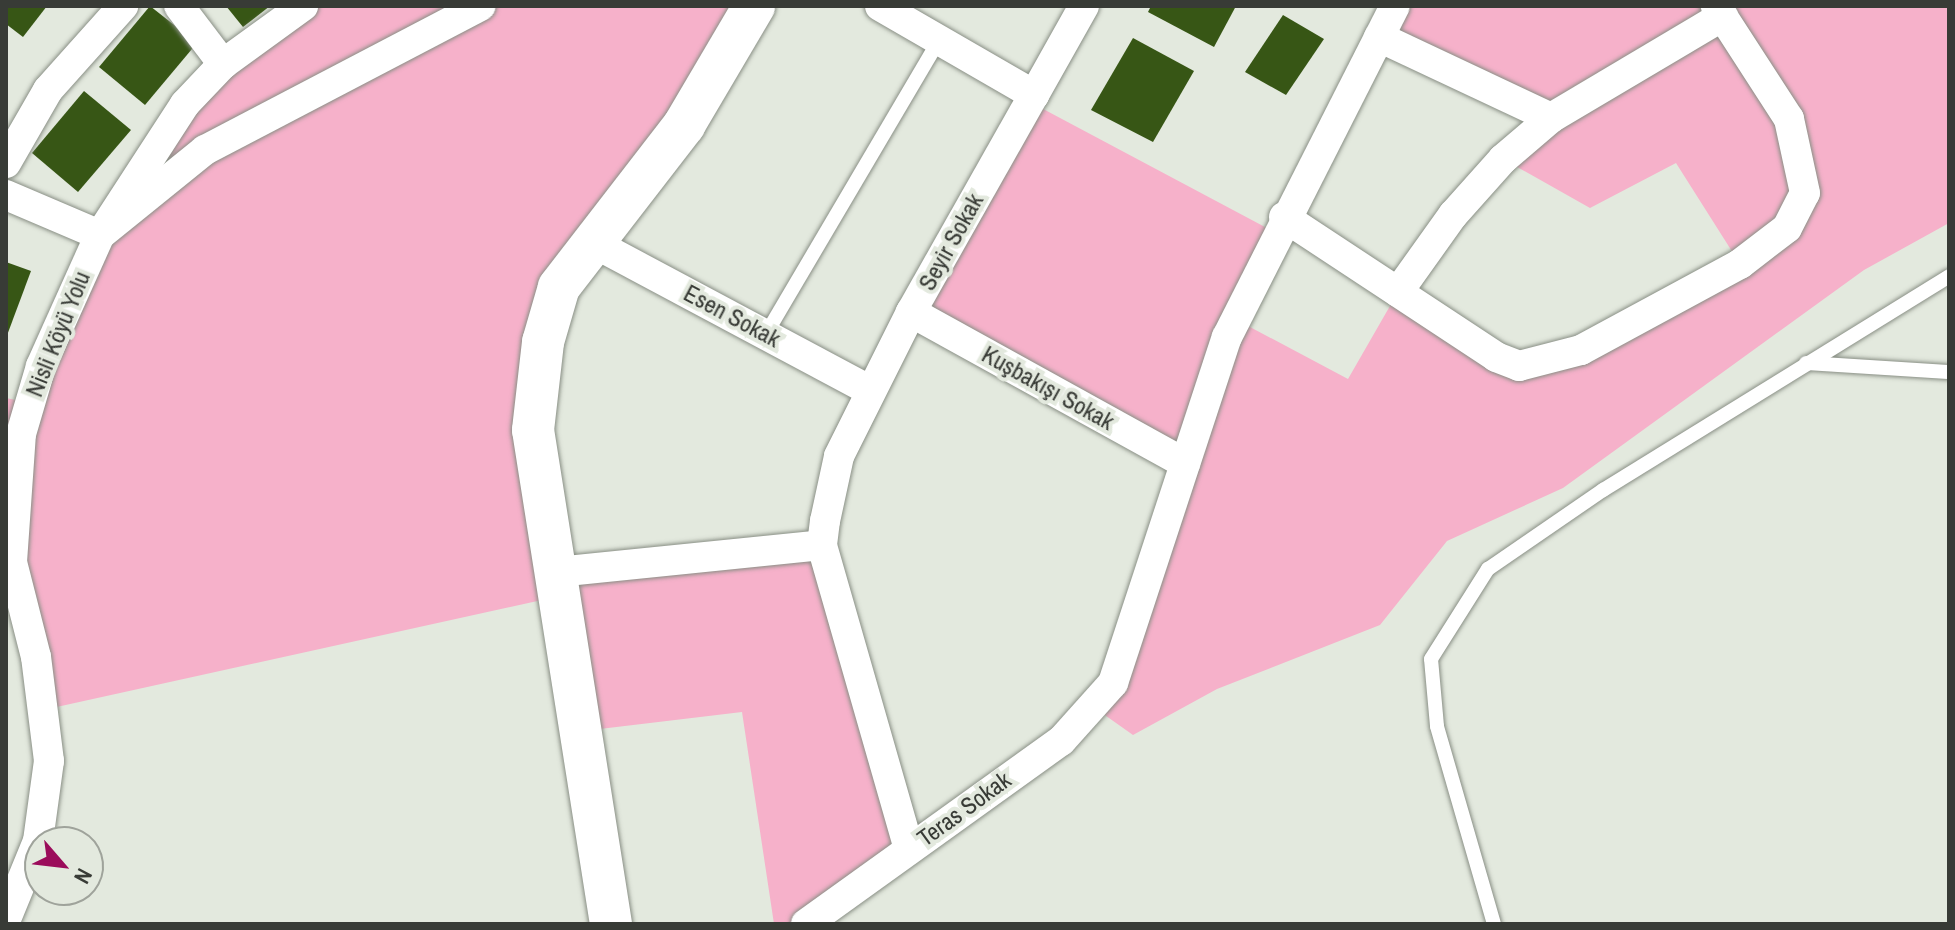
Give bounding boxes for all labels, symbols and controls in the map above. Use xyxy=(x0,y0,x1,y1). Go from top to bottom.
street label: Seyir Sokak xyxy=(913,189,989,295)
street label: Nisli Köyü Yolu xyxy=(20,267,96,401)
street label: Esen Sokak xyxy=(679,279,785,353)
street label: Kuşbakışı Sokak xyxy=(977,340,1119,436)
street label: Teras Sokak xyxy=(912,766,1016,852)
north arrow xyxy=(24,826,104,906)
text: N xyxy=(67,864,100,889)

